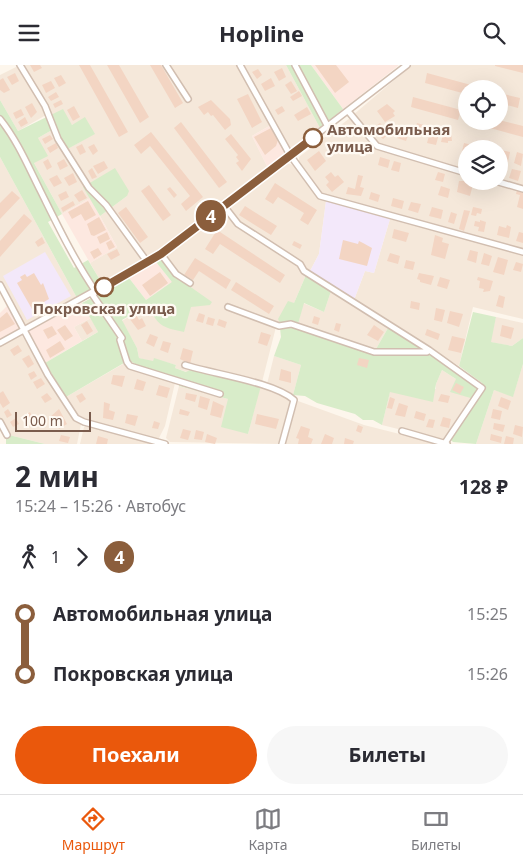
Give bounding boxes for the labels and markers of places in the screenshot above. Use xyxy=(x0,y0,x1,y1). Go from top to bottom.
place label: Автомобильная улица xyxy=(326,119,450,156)
marker: Автомобильная улица xyxy=(303,128,323,148)
marker: Покровская улица xyxy=(94,277,114,297)
place label: Покровская улица xyxy=(33,298,175,318)

